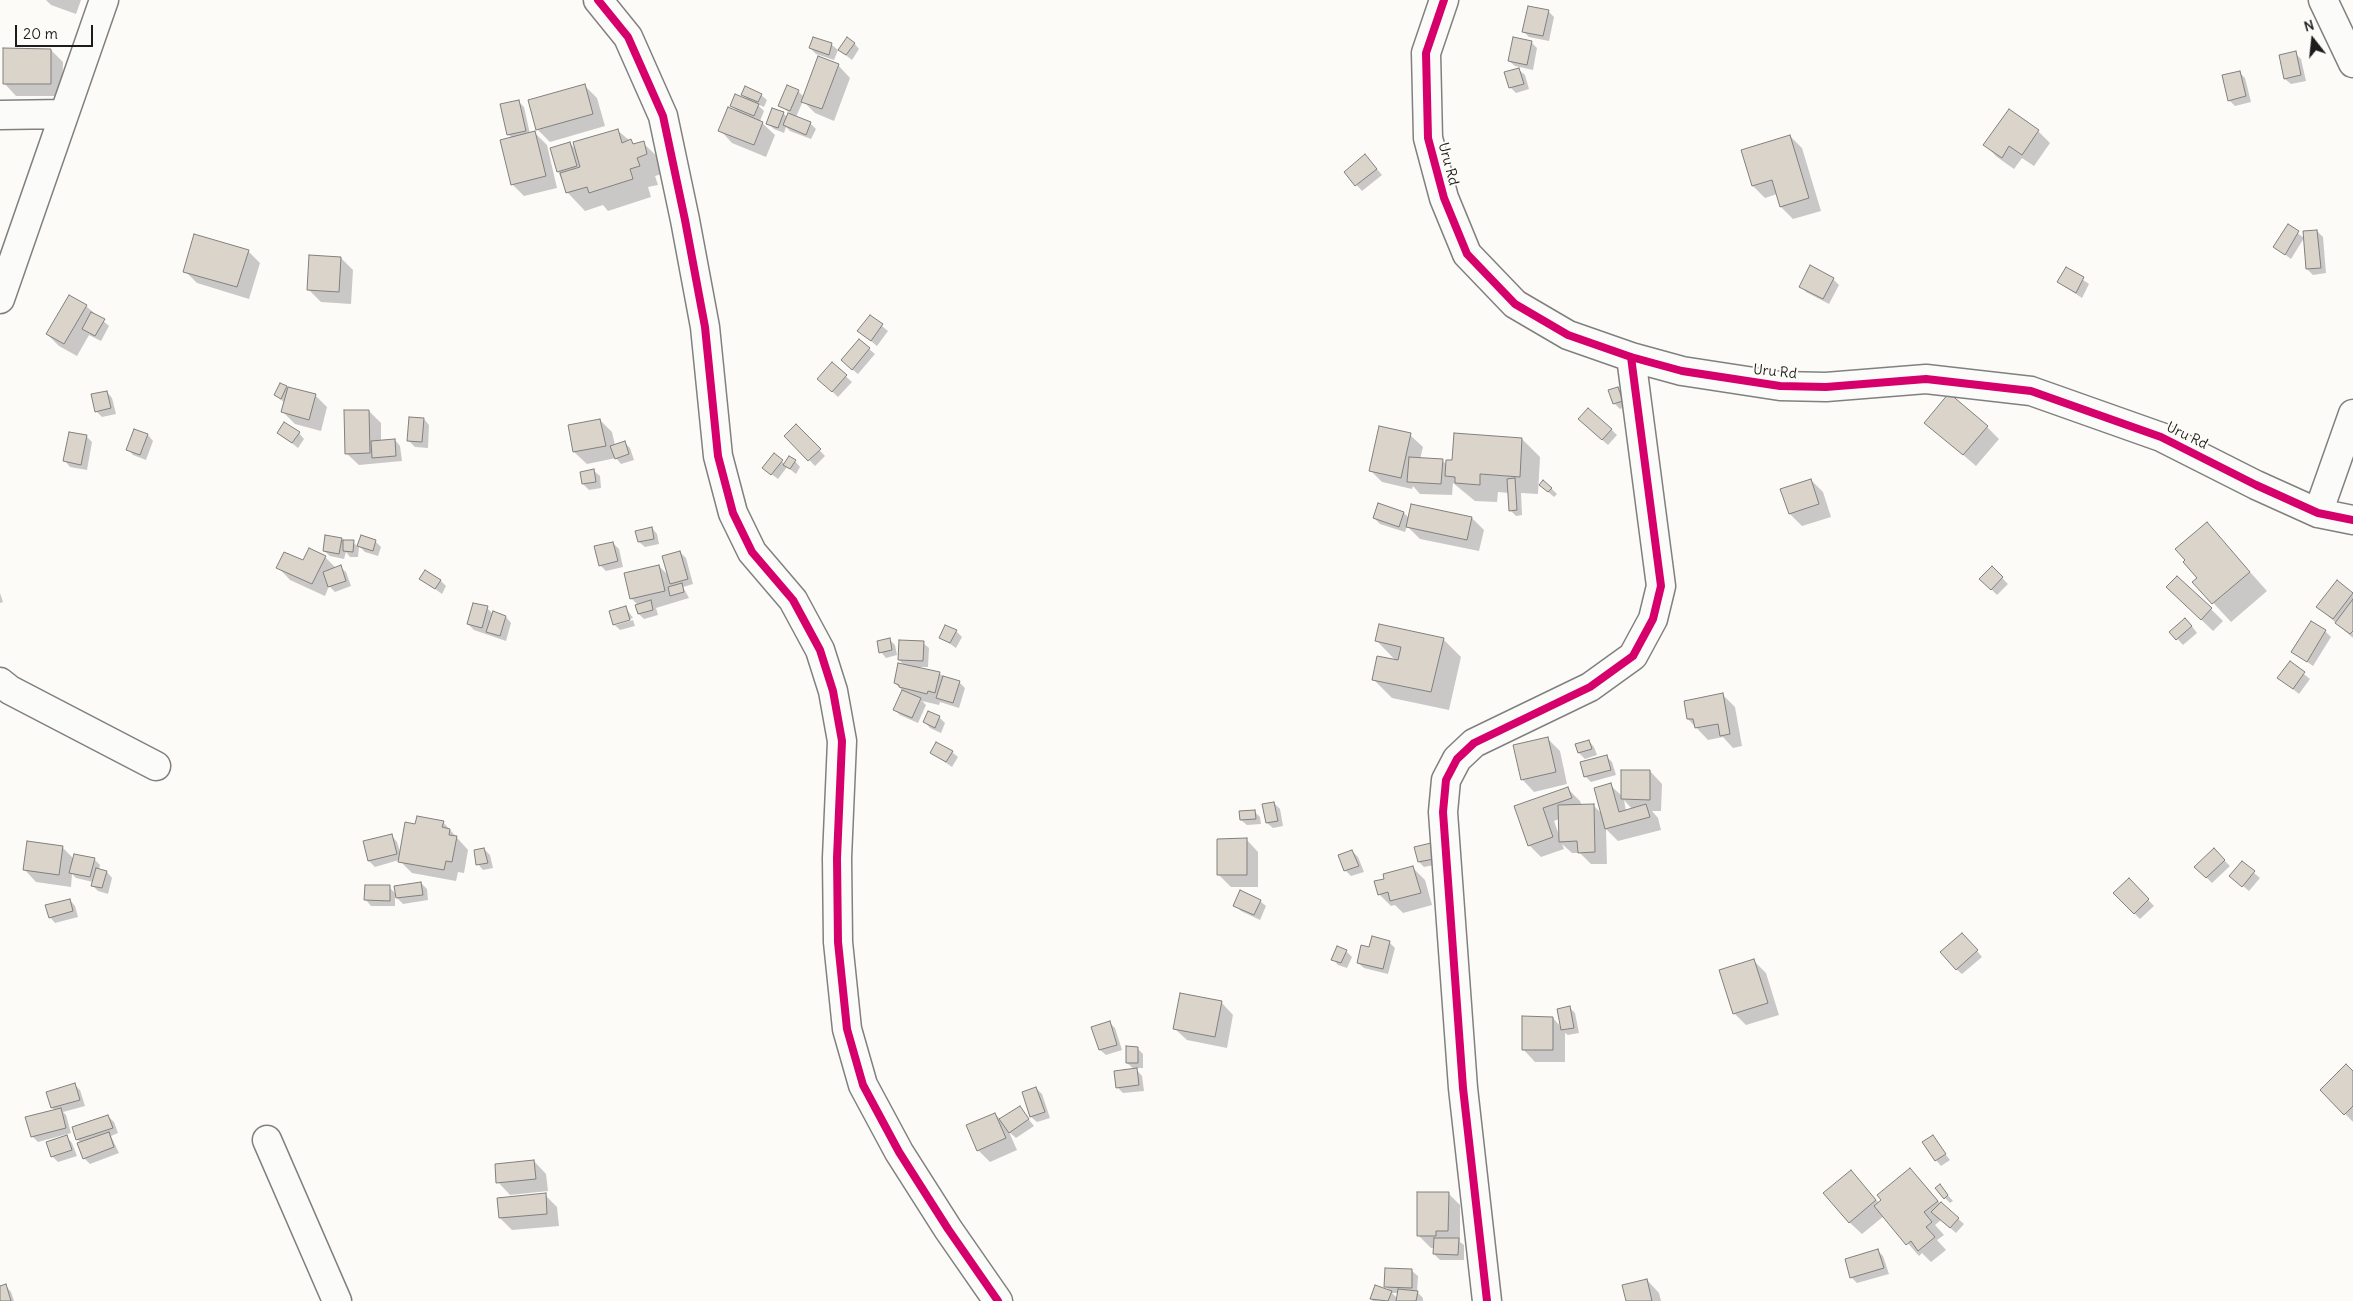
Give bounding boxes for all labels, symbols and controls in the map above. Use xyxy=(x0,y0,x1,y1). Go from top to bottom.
scale bar xyxy=(18,15,95,47)
north arrow xyxy=(2288,15,2338,65)
text: N xyxy=(2302,16,2316,36)
text: 20 m xyxy=(23,24,58,43)
street label: Uru Rd xyxy=(1434,141,1462,187)
street label: Uru Rd xyxy=(1752,361,1798,383)
street label: Uru Rd xyxy=(2164,419,2210,453)

